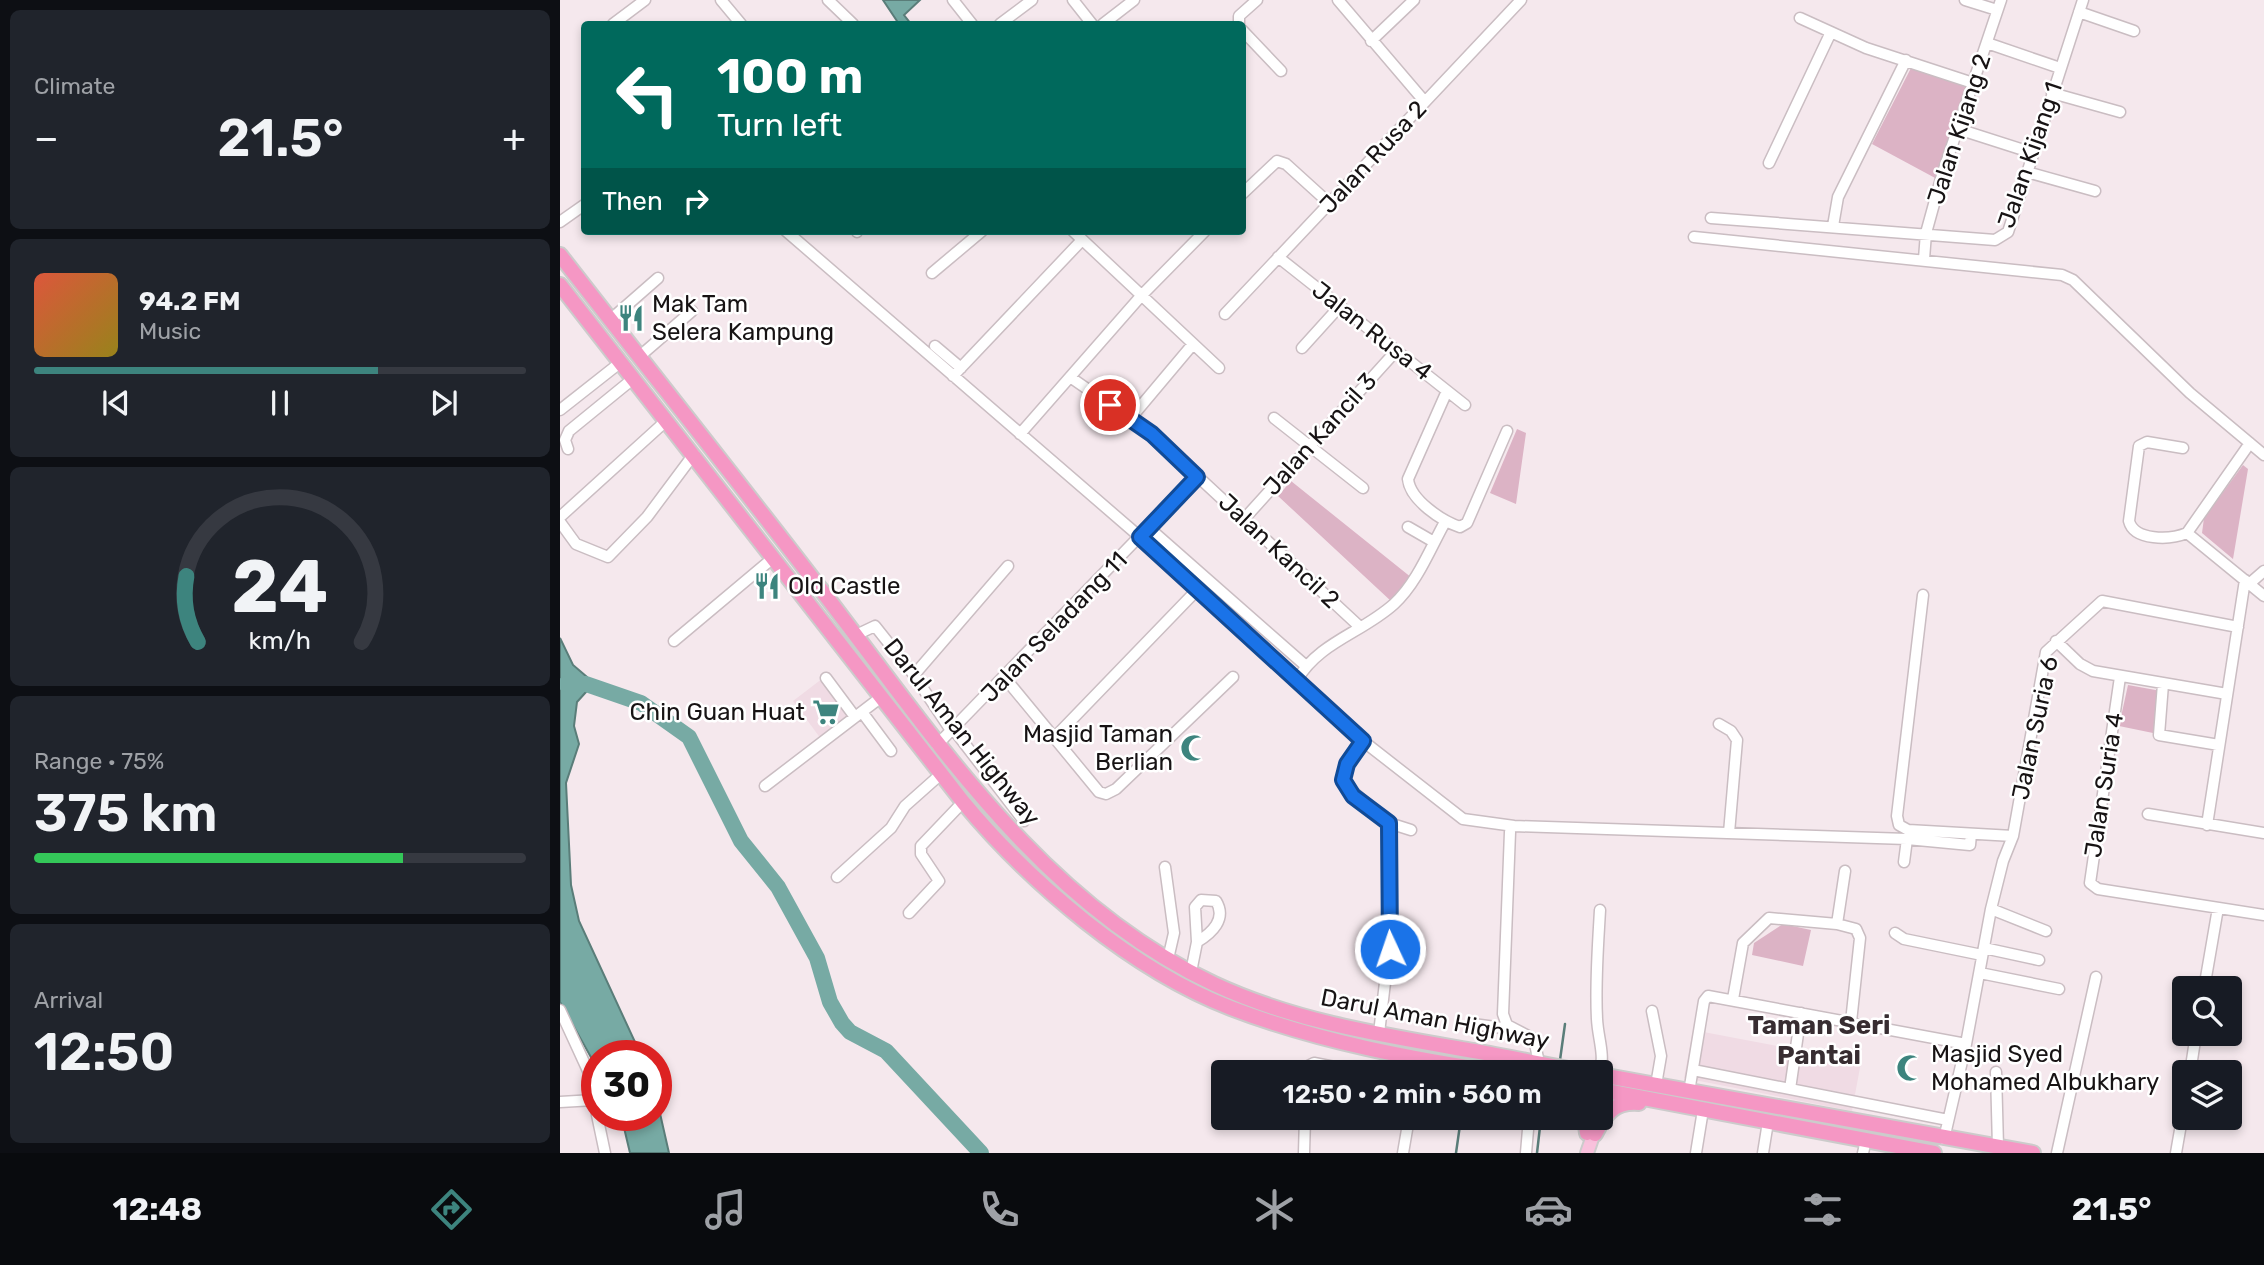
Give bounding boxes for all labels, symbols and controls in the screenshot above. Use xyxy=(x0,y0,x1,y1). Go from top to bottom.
text: 100 m xyxy=(717,47,863,105)
icon: left xyxy=(602,49,693,140)
street label: Jalan Kijang 2 xyxy=(1922,50,1996,208)
text: Climate xyxy=(34,72,115,100)
street label: Jalan Kijang 1 xyxy=(1992,78,2068,232)
street label: Jalan Rusa 2 xyxy=(1314,95,1432,219)
text: Turn left xyxy=(717,106,842,144)
text: 21.5° xyxy=(217,107,344,169)
text: − xyxy=(34,115,59,161)
text: + xyxy=(502,115,526,161)
icon: right xyxy=(677,182,715,220)
text: Then xyxy=(602,186,663,217)
street label: Jalan Rusa 4 xyxy=(1307,276,1438,387)
text: 94.2 FM xyxy=(139,286,240,317)
place label: Mak Tam Selera Kampung xyxy=(652,290,834,346)
restaurant icon: Mak Tam Selera Kampung xyxy=(616,303,646,333)
text: Music xyxy=(139,317,201,345)
street label: Jalan Kancil 3 xyxy=(1258,367,1382,501)
pin xyxy=(1080,375,1140,435)
icon: previous xyxy=(97,384,135,422)
icon: pause xyxy=(261,384,299,422)
icon: next xyxy=(425,384,463,422)
icon: arrive xyxy=(1091,386,1129,424)
street label: Jalan Kancil 2 xyxy=(1213,488,1345,614)
text: 24 xyxy=(232,545,328,631)
street label: Jalan Seladang 11 xyxy=(975,546,1133,708)
restaurant icon: Old Castle xyxy=(752,571,782,601)
place label: Old Castle xyxy=(788,572,900,600)
text: km/h xyxy=(249,626,311,655)
street label: Darul Aman Highway xyxy=(878,633,1046,831)
street label: Jalan Suria 6 xyxy=(2006,654,2064,802)
supermarket icon: Chin Guan Huat xyxy=(811,697,841,727)
place label: Chin Guan Huat xyxy=(630,698,805,726)
street label: Jalan Suria 4 xyxy=(2079,711,2129,859)
place label: Masjid Taman Berlian xyxy=(1023,720,1173,776)
mosque icon: Masjid Taman Berlian xyxy=(1179,733,1209,763)
text: Range · 75% xyxy=(34,747,164,775)
text: 375 km xyxy=(34,782,218,844)
position arrow xyxy=(1353,912,1427,986)
map controls xyxy=(2172,976,2242,1130)
button: search xyxy=(2172,976,2242,1046)
street label: Darul Aman Highway xyxy=(1318,983,1552,1055)
text: Arrival xyxy=(34,986,103,1014)
district label: Taman Seri Pantai xyxy=(1748,1010,1890,1071)
text: 12:50 xyxy=(34,1021,174,1083)
speed limit sign: 30 xyxy=(581,1040,672,1131)
place label: Masjid Syed Mohamed Albukhary xyxy=(1931,1040,2159,1096)
mosque icon: Masjid Syed Mohamed Albukhary xyxy=(1895,1053,1925,1083)
button: layers xyxy=(2172,1060,2242,1130)
text: 12:50 · 2 min · 560 m xyxy=(1282,1079,1542,1110)
icon: directions xyxy=(427,1185,476,1234)
icon: music xyxy=(701,1185,750,1234)
icon: phone xyxy=(975,1185,1024,1234)
icon: climate xyxy=(1250,1185,1299,1234)
icon: car xyxy=(1524,1185,1573,1234)
icon: filters xyxy=(1798,1185,1847,1234)
text: 12:48 xyxy=(113,1190,202,1228)
text: 21.5° xyxy=(2072,1190,2151,1228)

